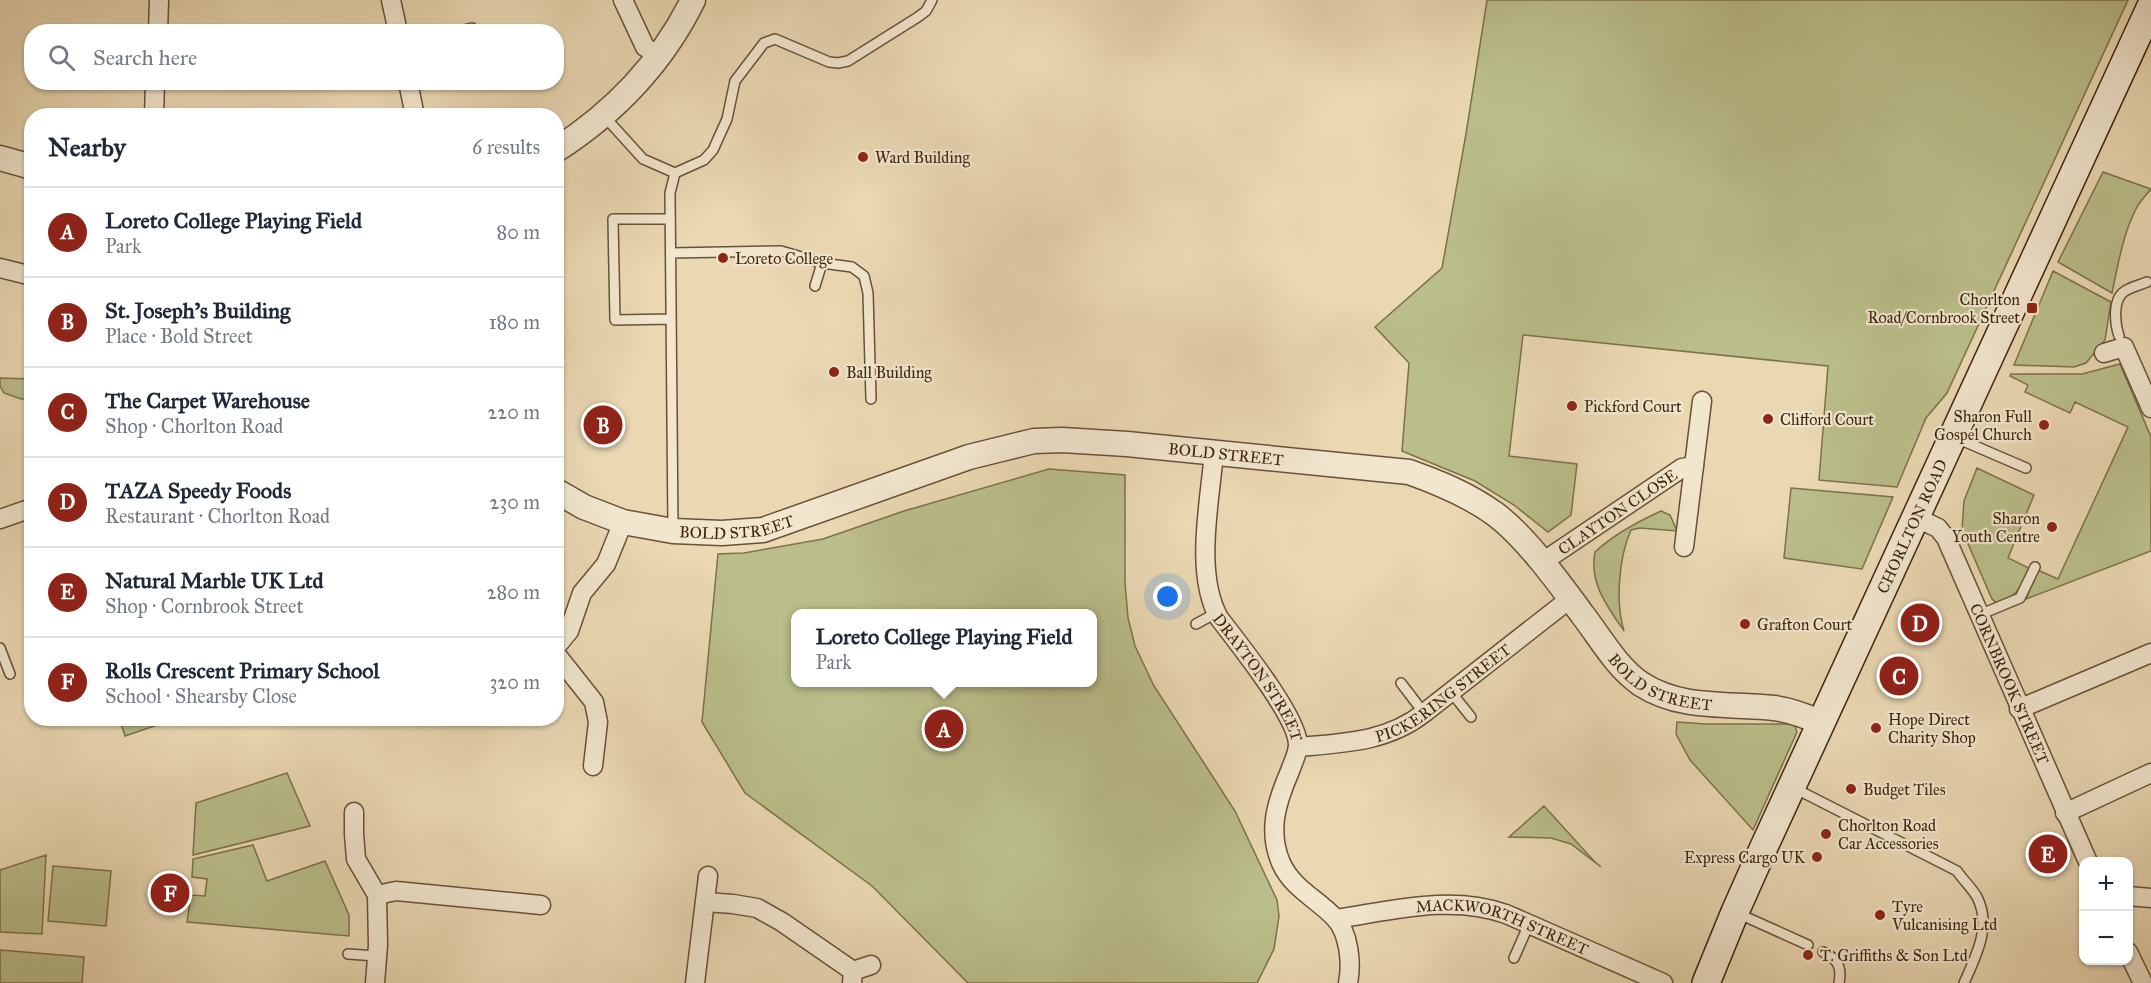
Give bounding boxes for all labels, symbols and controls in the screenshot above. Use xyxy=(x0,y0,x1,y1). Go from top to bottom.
search box xyxy=(24,24,564,90)
icon: search xyxy=(45,41,78,74)
text: Search here xyxy=(93,44,197,71)
text: Nearby xyxy=(48,131,126,163)
text: 6 results xyxy=(472,135,540,159)
place label: Ward Building xyxy=(875,148,970,168)
marker: Ward Building xyxy=(856,150,870,164)
text: Loreto College Playing Field xyxy=(105,207,362,234)
text: A xyxy=(61,220,74,244)
text: 80 m xyxy=(497,220,540,244)
text: Park xyxy=(105,234,141,258)
place label: Loreto College xyxy=(735,249,834,269)
marker: Loreto College xyxy=(716,251,730,265)
place label: Chorlton Road/Cornbrook Street xyxy=(1867,290,2020,327)
text: St. Joseph's Building xyxy=(105,297,290,324)
marker: Chorlton Road/Cornbrook Street xyxy=(2025,301,2039,315)
text: B xyxy=(61,310,74,334)
text: 180 m xyxy=(489,310,540,334)
text: Place · Bold Street xyxy=(105,324,253,348)
place label: Ball Building xyxy=(846,363,932,383)
marker: Ball Building xyxy=(827,365,841,379)
text: The Carpet Warehouse xyxy=(105,387,310,414)
place label: Pickford Court xyxy=(1584,397,1682,416)
marker: Pickford Court xyxy=(1565,399,1579,413)
text: C xyxy=(61,400,74,424)
text: 220 m xyxy=(488,400,540,424)
pin: B xyxy=(584,402,622,448)
place label: Sharon Full Gospel Church xyxy=(1934,407,2033,444)
place label: Clifford Court xyxy=(1780,410,1874,429)
marker: Clifford Court xyxy=(1761,412,1775,426)
text: Shop · Chorlton Road xyxy=(105,414,283,438)
marker: Sharon Full Gospel Church xyxy=(2037,418,2051,432)
street label: BOLD STREET xyxy=(1167,439,1284,469)
street label: CHORLTON ROAD xyxy=(1873,456,1951,596)
street label: CLAYTON CLOSE xyxy=(1554,465,1681,559)
text: TAZA Speedy Foods xyxy=(105,477,291,504)
text: D xyxy=(60,490,75,514)
text: 230 m xyxy=(489,490,540,514)
text: Restaurant · Chorlton Road xyxy=(105,504,330,528)
place label: Sharon Youth Centre xyxy=(1952,509,2040,546)
street label: BOLD STREET xyxy=(679,511,796,543)
marker: Sharon Youth Centre xyxy=(2045,520,2059,534)
text: Natural Marble UK Ltd xyxy=(105,567,324,594)
text: E xyxy=(60,580,75,604)
text: 280 m xyxy=(487,580,540,604)
your location xyxy=(1153,582,1182,611)
text: Shop · Cornbrook Street xyxy=(105,594,303,618)
pin: D xyxy=(1900,600,1940,646)
street label: CORNBROOK STREET xyxy=(1966,600,2053,767)
popup xyxy=(791,609,1097,687)
street label: DRAYTON STREET xyxy=(1209,610,1307,743)
place label: Grafton Court xyxy=(1757,615,1852,634)
marker: Grafton Court xyxy=(1738,617,1752,631)
text: Loreto College Playing Field xyxy=(815,623,1073,650)
street label: PICKERING STREET xyxy=(1373,640,1515,746)
text: Park xyxy=(815,650,852,674)
street label: BOLD STREET xyxy=(1604,650,1713,714)
pin: C xyxy=(1880,654,1918,698)
text: Rolls Crescent Primary School xyxy=(105,657,379,684)
text: F xyxy=(61,670,74,694)
text: 320 m xyxy=(489,670,540,694)
text: School · Shearsby Close xyxy=(105,684,297,708)
pin: A xyxy=(924,706,964,752)
place label: Hope Direct Charity Shop xyxy=(1888,710,1976,747)
marker: Hope Direct Charity Shop xyxy=(1869,721,1883,735)
place label: Budget Tiles xyxy=(1863,780,1946,800)
marker: Budget Tiles xyxy=(1844,782,1858,796)
place label: Chorlton Road Car Accessories xyxy=(1838,816,1939,853)
marker: Chorlton Road Car Accessories xyxy=(1819,827,1833,841)
pin: E xyxy=(2028,832,2068,876)
place label: Express Cargo UK xyxy=(1684,848,1806,868)
marker: Express Cargo UK xyxy=(1810,850,1824,864)
map controls xyxy=(2079,857,2133,965)
button: + xyxy=(2079,857,2133,911)
pin: F xyxy=(150,870,190,916)
street label: MACKWORTH STREET xyxy=(1415,896,1591,959)
place label: Tyre Vulcanising Ltd xyxy=(1891,897,1997,935)
marker: Tyre Vulcanising Ltd xyxy=(1873,908,1887,922)
button: − xyxy=(2079,911,2133,965)
place label: T. Griffiths & Son Ltd xyxy=(1820,946,1968,965)
marker: T. Griffiths & Son Ltd xyxy=(1801,948,1815,962)

